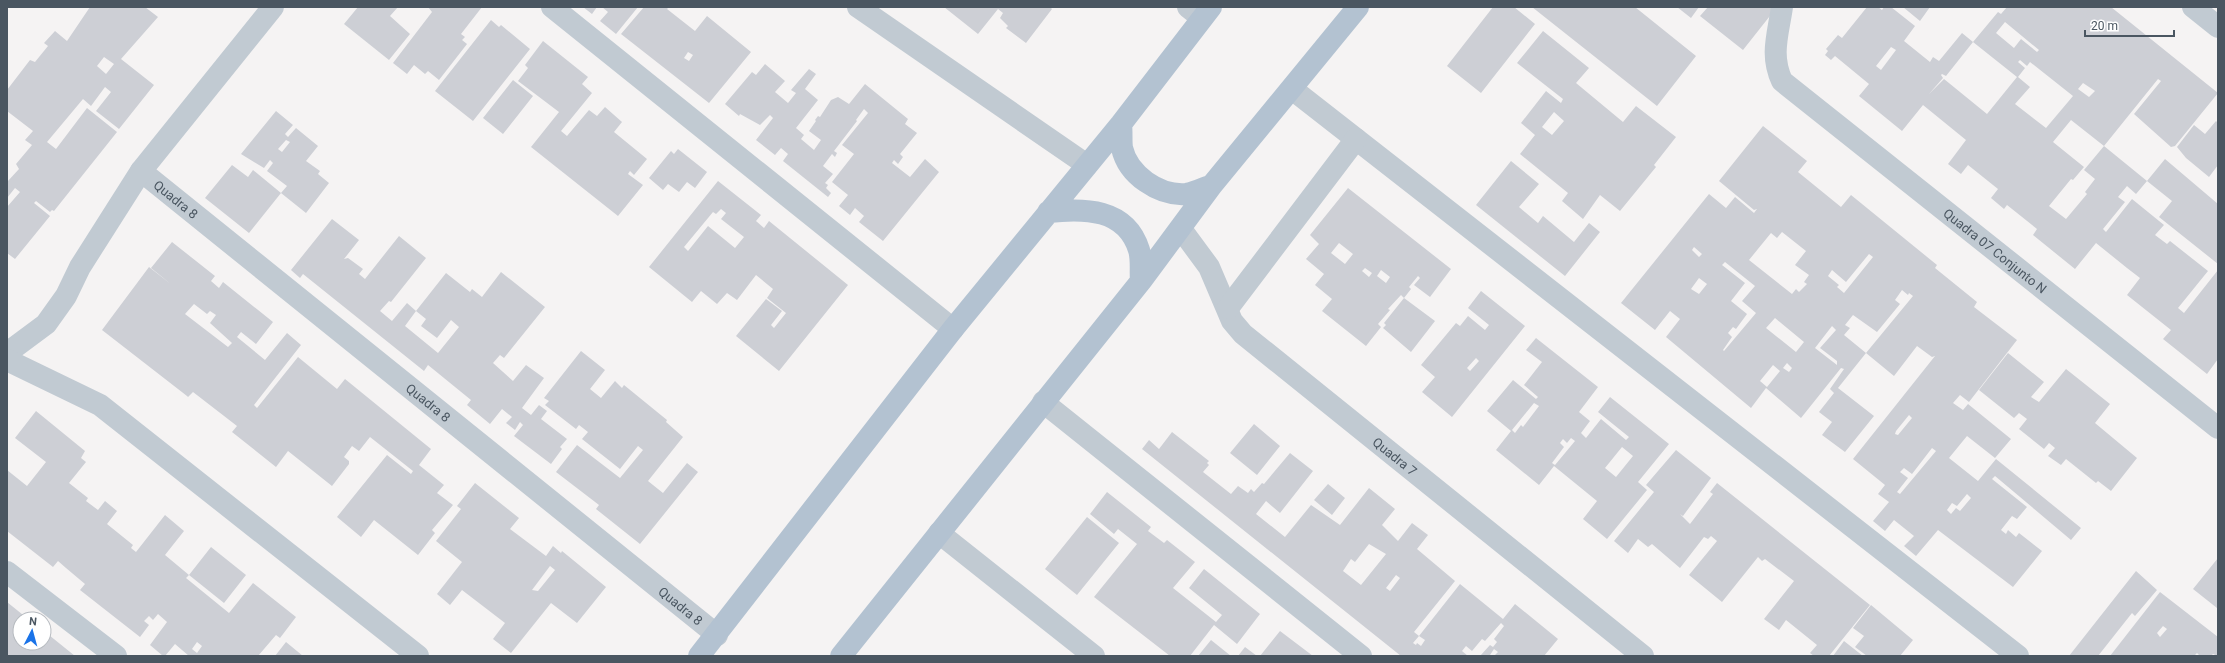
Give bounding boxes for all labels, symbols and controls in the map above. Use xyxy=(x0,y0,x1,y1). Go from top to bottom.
scale bar xyxy=(2085,12,2174,38)
text: 20 m xyxy=(2091,19,2118,33)
street label: Quadra 8 xyxy=(151,177,201,221)
street label: Quadra 07 Conjunto N xyxy=(1941,205,2050,296)
street label: Quadra 8 xyxy=(403,380,453,425)
street label: Quadra 7 xyxy=(1370,434,1420,479)
street label: Quadra 8 xyxy=(656,583,706,628)
north arrow xyxy=(12,611,52,651)
text: N xyxy=(28,615,38,628)

